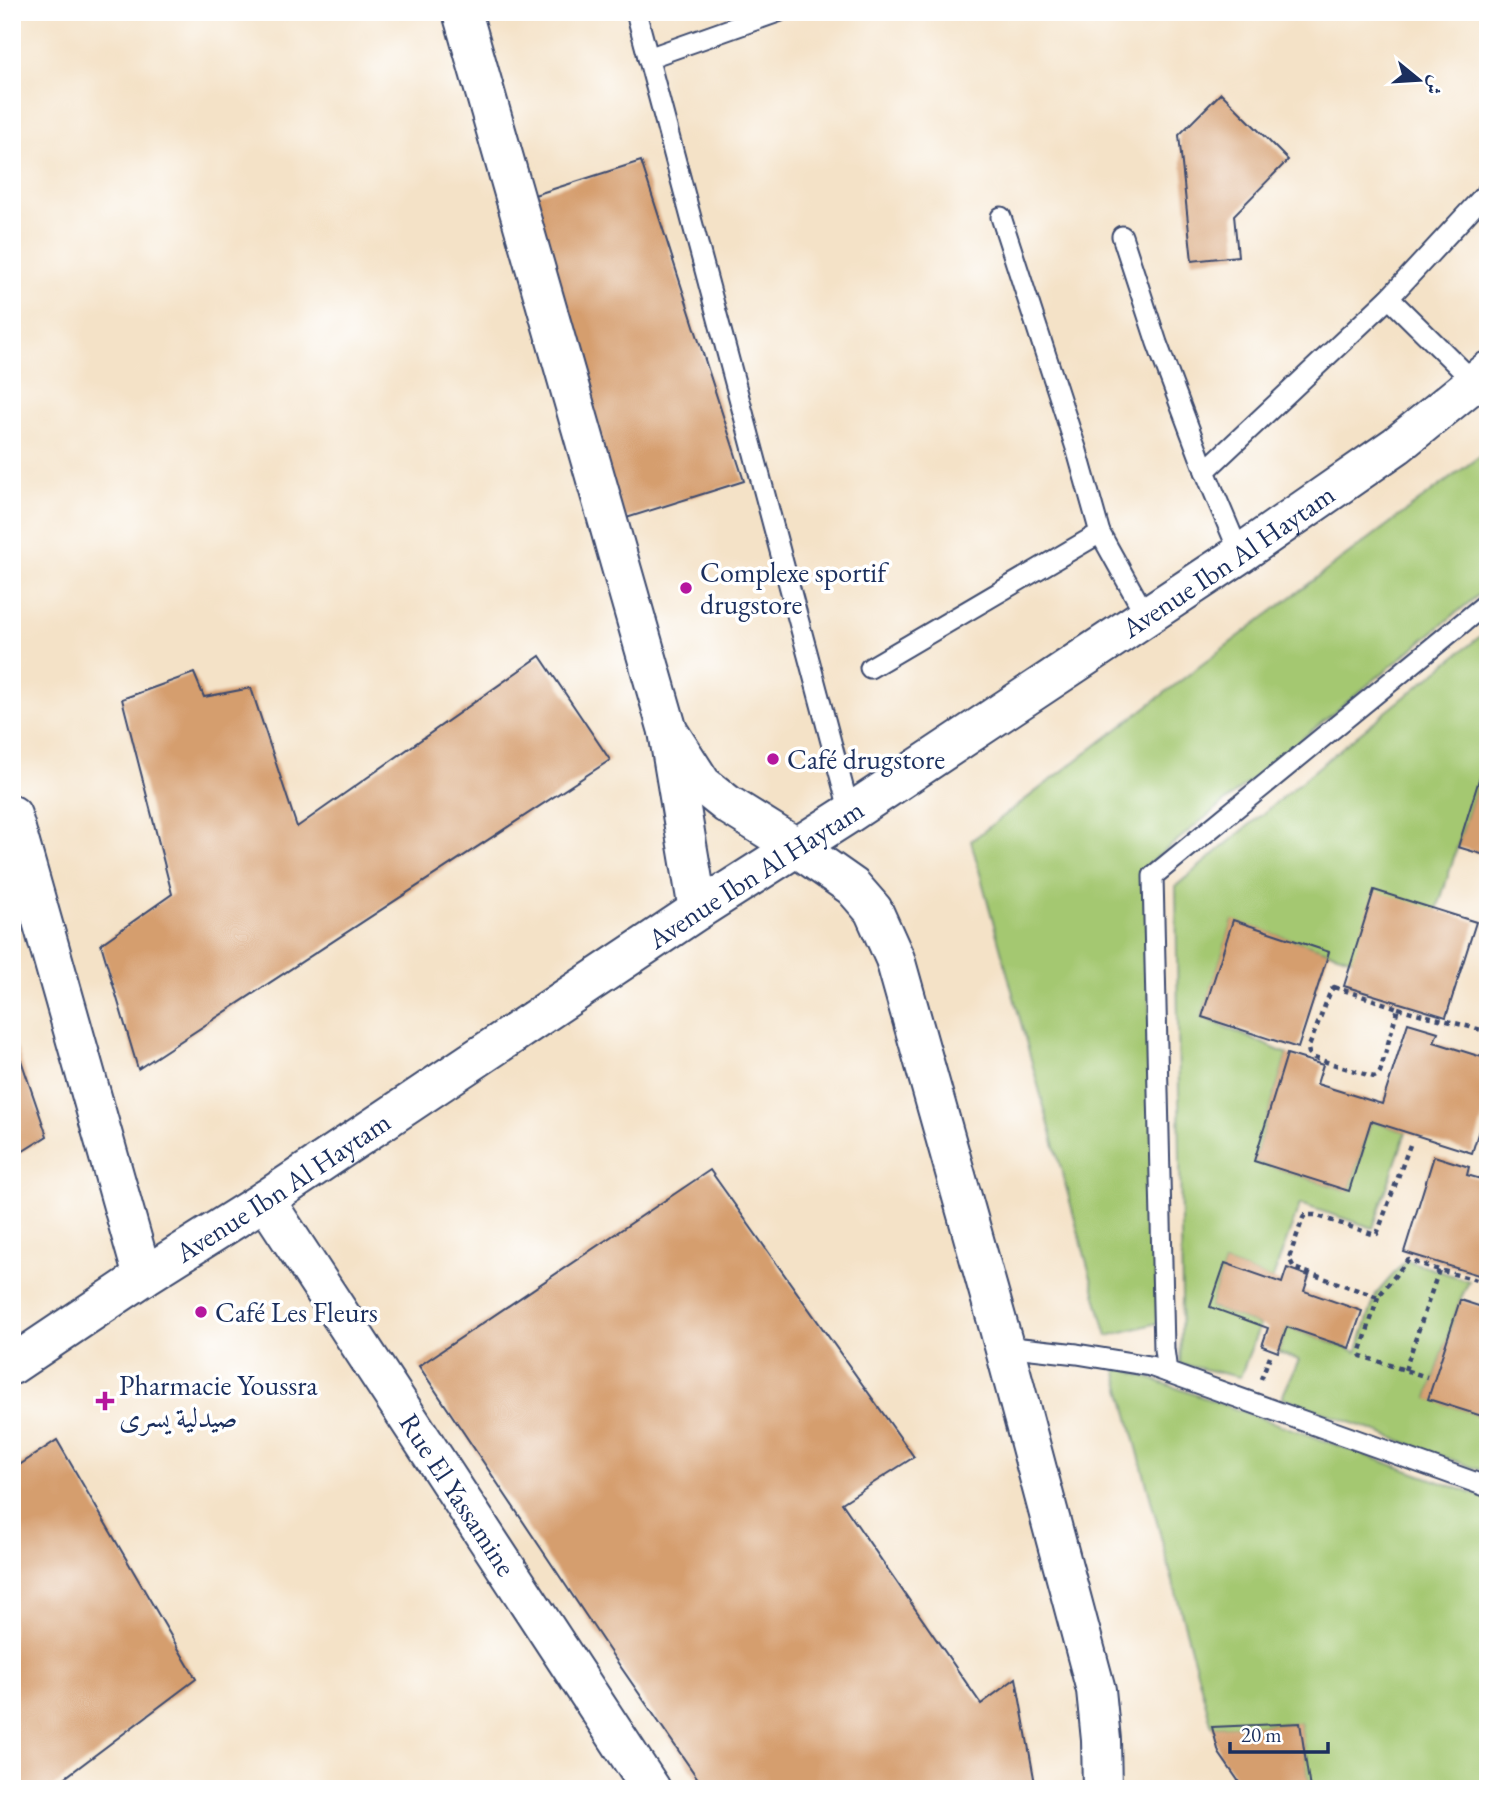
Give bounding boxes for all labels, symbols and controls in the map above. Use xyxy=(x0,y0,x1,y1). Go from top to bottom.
north arrow xyxy=(1384,46,1454,116)
text: ش xyxy=(1420,72,1449,98)
street label: Avenue Ibn Al Haytam xyxy=(1114,476,1342,646)
place label: Complexe sportif drugstore xyxy=(700,554,889,622)
marker: Complexe sportif drugstore xyxy=(678,580,694,596)
place label: Café drugstore xyxy=(787,741,945,777)
marker: Café drugstore xyxy=(765,751,781,767)
street label: Avenue Ibn Al Haytam xyxy=(640,791,870,957)
street label: Avenue Ibn Al Haytam xyxy=(167,1103,397,1271)
place label: Café Les Fleurs xyxy=(215,1294,378,1330)
marker: Café Les Fleurs xyxy=(193,1304,209,1320)
place label: Pharmacie Youssra صيدلية يسرى xyxy=(119,1367,319,1436)
marker: Pharmacie Youssra صيدلية يسرى xyxy=(97,1393,113,1409)
street label: Rue El Yassamine xyxy=(391,1406,524,1583)
scale bar xyxy=(1230,1710,1328,1754)
text: 20 m xyxy=(1241,1721,1282,1748)

